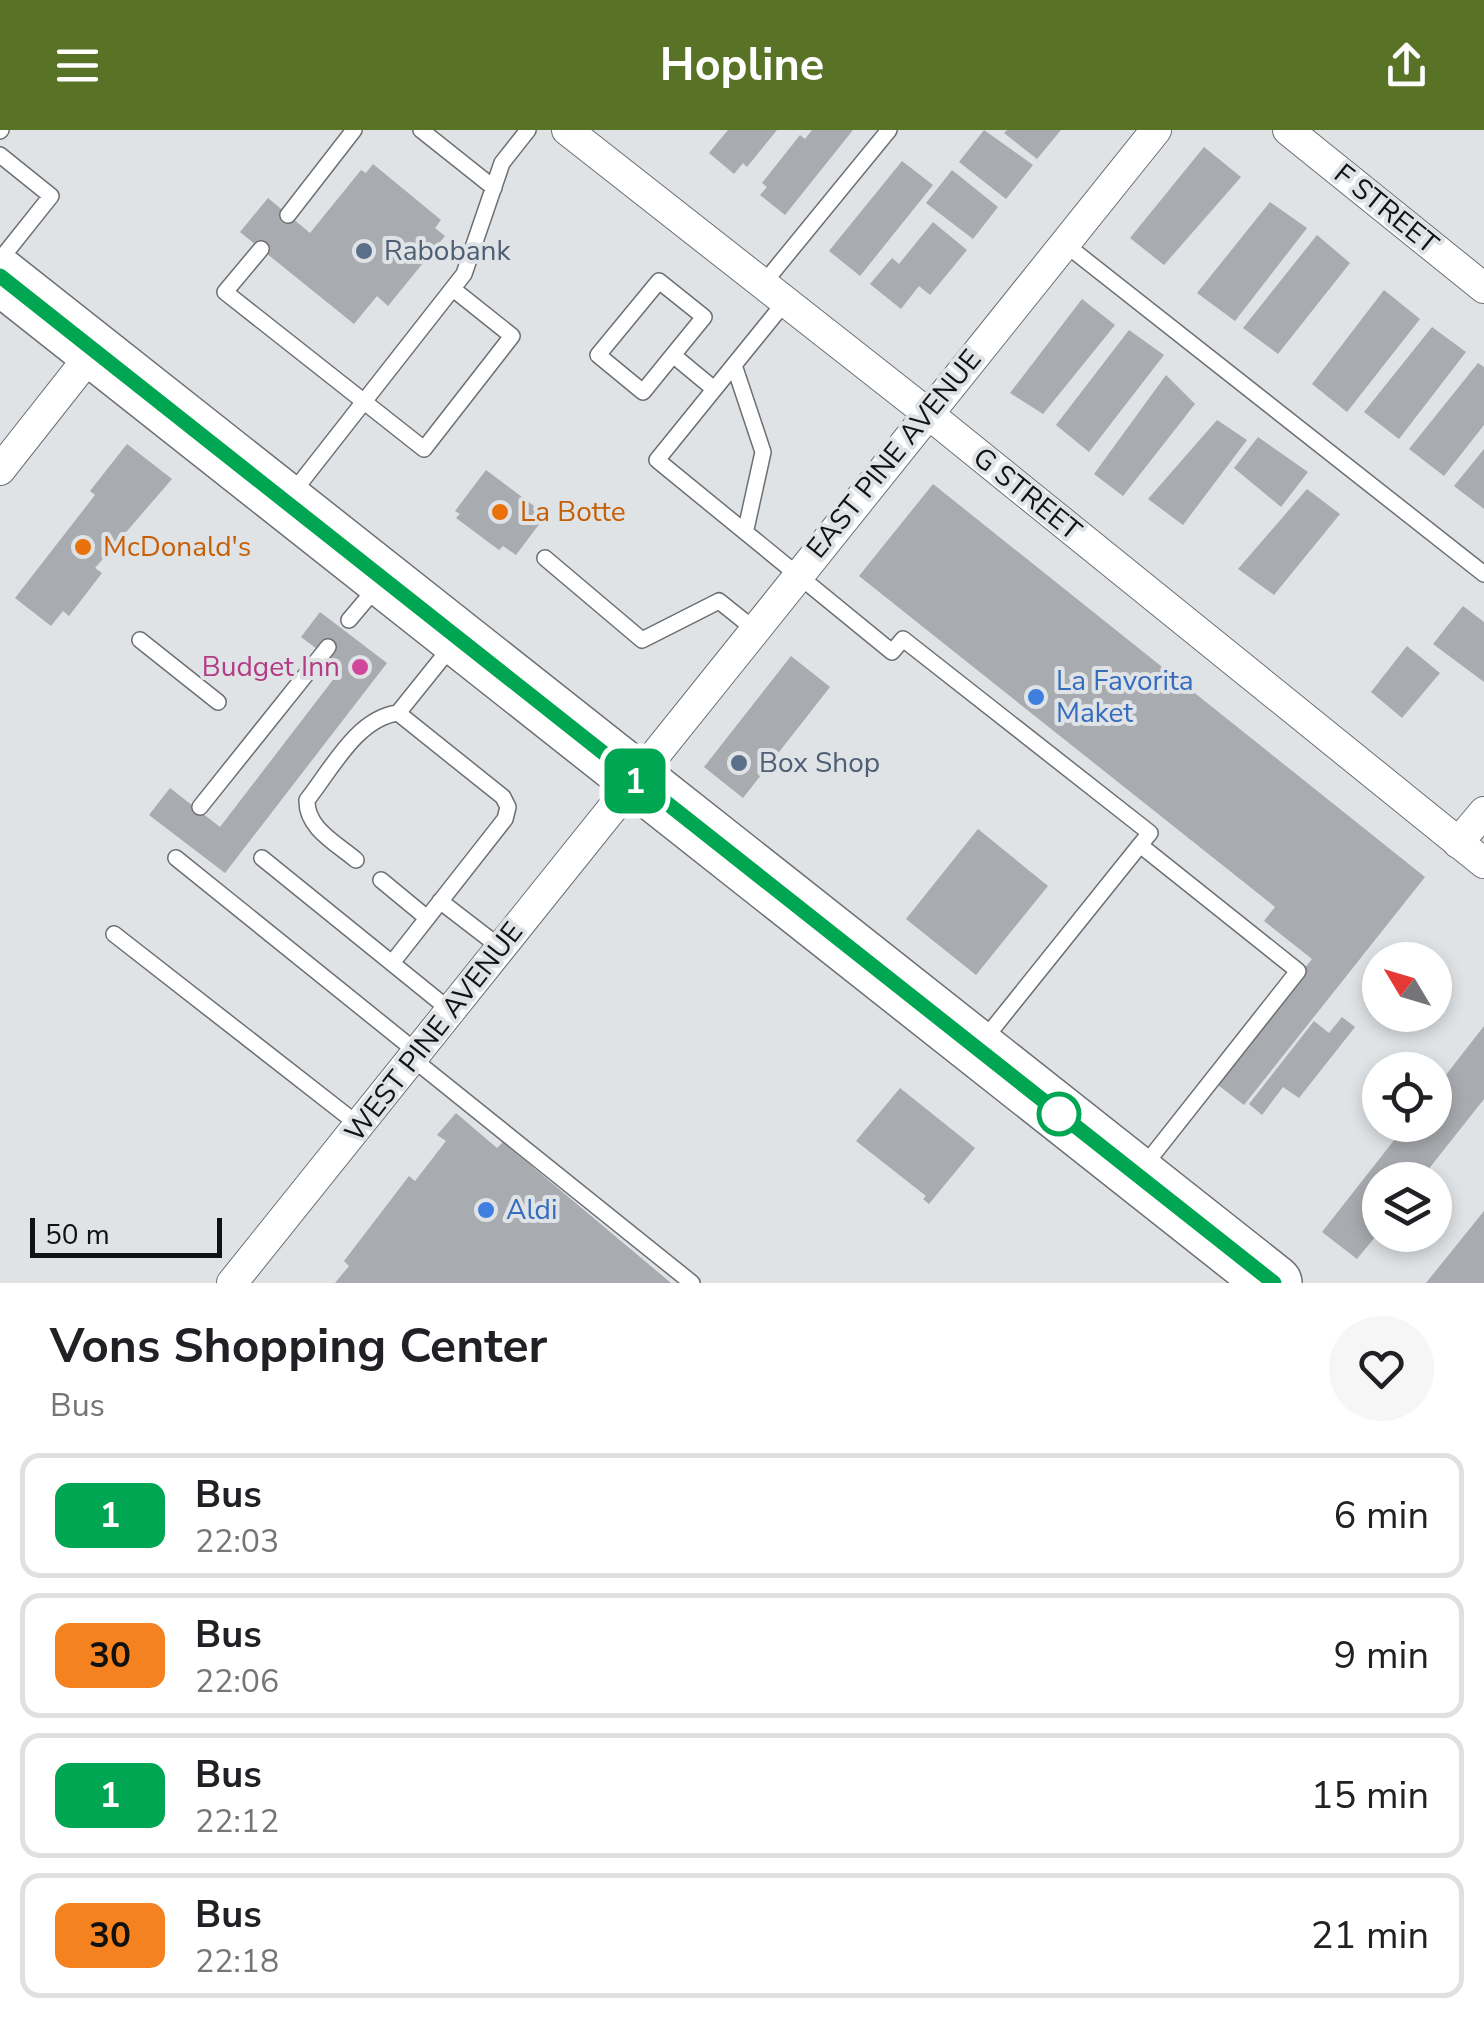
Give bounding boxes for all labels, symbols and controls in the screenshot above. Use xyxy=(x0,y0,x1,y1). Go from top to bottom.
text: Hopline xyxy=(660,35,824,96)
icon: menu xyxy=(50,38,105,93)
icon: share xyxy=(1379,38,1434,93)
street label: F STREET xyxy=(1326,155,1446,263)
place label: Rabobank xyxy=(384,232,511,270)
marker: Rabobank xyxy=(353,240,375,262)
street label: EAST PINE AVENUE xyxy=(798,342,990,566)
street label: G STREET xyxy=(965,439,1089,549)
place label: La Botte xyxy=(520,493,626,531)
marker: La Botte xyxy=(489,501,511,523)
place label: McDonald's xyxy=(103,528,251,566)
marker: McDonald's xyxy=(72,536,94,558)
place label: Budget Inn xyxy=(202,648,340,686)
marker: Budget Inn xyxy=(349,656,371,678)
place label: La Favorita Maket xyxy=(1056,662,1194,732)
marker: La Favorita Maket xyxy=(1025,686,1047,708)
place label: Box Shop xyxy=(759,744,880,782)
line badge: 1 xyxy=(602,748,668,814)
marker: Box Shop xyxy=(728,752,750,774)
text: 1 xyxy=(624,758,646,805)
street label: WEST PINE AVENUE xyxy=(336,914,532,1150)
north arrow xyxy=(1362,942,1452,1032)
map controls xyxy=(1362,942,1452,1252)
button: locate xyxy=(1362,1052,1452,1142)
unlabelled marker xyxy=(1038,1093,1080,1135)
button: layers xyxy=(1362,1162,1452,1252)
place label: Aldi xyxy=(506,1191,557,1229)
marker: Aldi xyxy=(475,1199,497,1221)
scale bar xyxy=(30,1213,222,1258)
text: 50 m xyxy=(45,1216,110,1254)
text: Vons Shopping Center xyxy=(50,1313,547,1379)
button: heart xyxy=(1329,1316,1434,1421)
text: Bus xyxy=(50,1384,105,1427)
text: Bus xyxy=(195,1469,262,1520)
text: 6 min xyxy=(1334,1490,1429,1541)
text: 1 xyxy=(99,1492,121,1539)
text: 22:03 xyxy=(195,1520,279,1563)
text: Bus xyxy=(195,1609,262,1660)
text: 9 min xyxy=(1334,1630,1429,1681)
text: 30 xyxy=(89,1632,131,1679)
text: 22:06 xyxy=(195,1660,279,1703)
text: Bus xyxy=(195,1749,262,1800)
text: 15 min xyxy=(1311,1770,1429,1821)
text: 1 xyxy=(99,1772,121,1819)
text: 22:12 xyxy=(195,1800,279,1843)
text: Bus xyxy=(195,1889,262,1940)
text: 21 min xyxy=(1311,1910,1429,1961)
text: 30 xyxy=(89,1912,131,1959)
text: 22:18 xyxy=(195,1940,279,1983)

